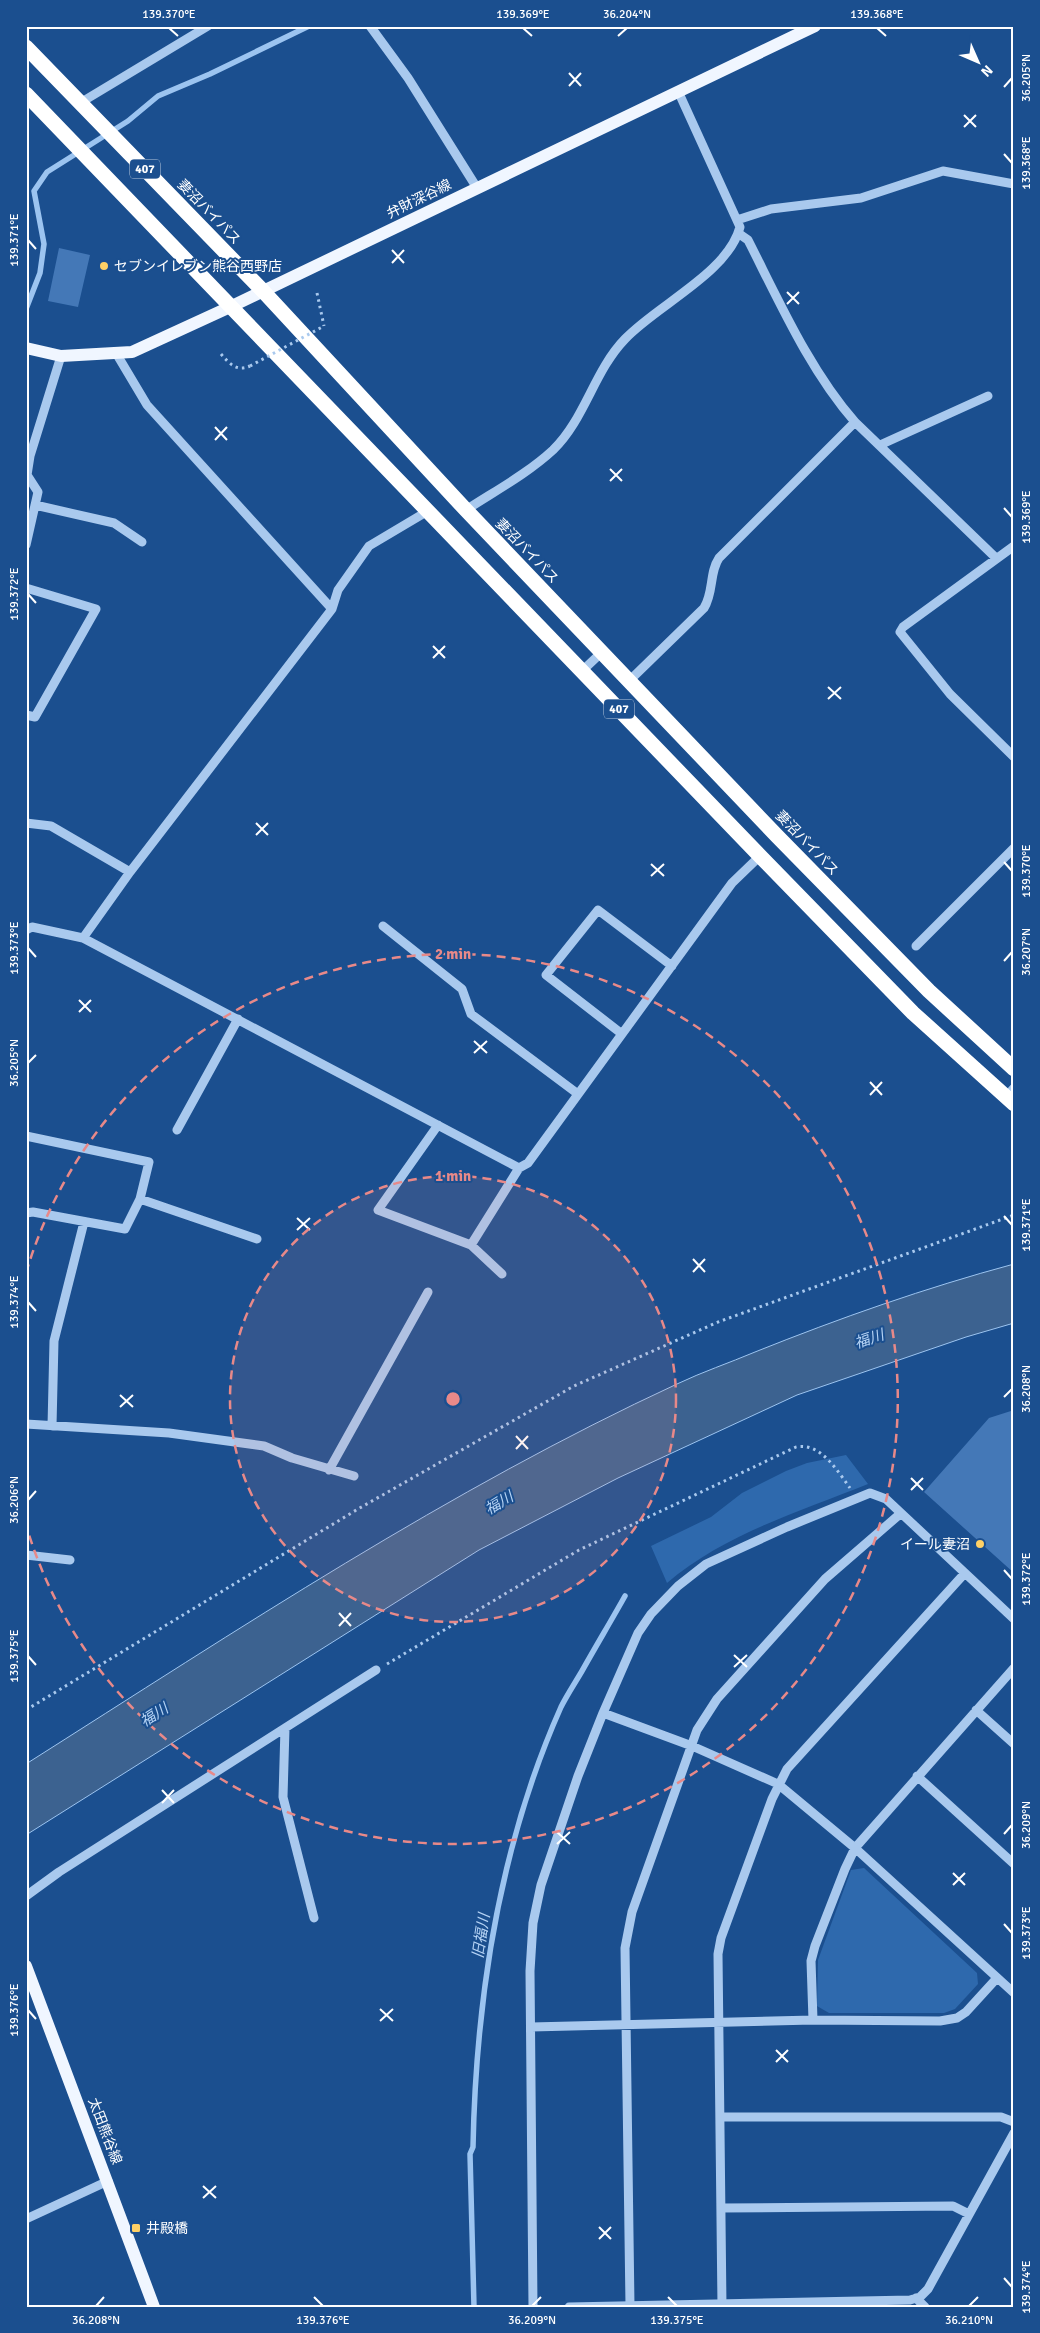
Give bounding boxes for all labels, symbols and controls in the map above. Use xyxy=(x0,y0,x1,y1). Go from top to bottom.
text: 139.370°E xyxy=(142,7,196,22)
text: 139.369°E xyxy=(496,7,550,22)
text: 36.204°N xyxy=(603,7,651,22)
text: 139.368°E xyxy=(850,7,904,22)
north arrow xyxy=(952,38,1002,88)
text: 36.205°N xyxy=(1019,54,1034,102)
text: N xyxy=(977,61,996,80)
text: 139.368°E xyxy=(1019,136,1034,190)
road number: 407 xyxy=(130,160,160,178)
street label: 妻沼バイパス xyxy=(174,176,244,248)
street label: 弁財深谷線 xyxy=(384,176,454,222)
text: 139.371°E xyxy=(7,213,22,267)
place label: セブンイレブン熊谷西野店 xyxy=(114,258,282,275)
marker: セブンイレブン熊谷西野店 xyxy=(98,260,110,272)
text: 139.369°E xyxy=(1019,490,1034,544)
street label: 妻沼バイパス xyxy=(492,515,562,587)
text: 139.372°E xyxy=(7,567,22,621)
road number: 407 xyxy=(604,700,634,719)
street label: 妻沼バイパス xyxy=(772,807,842,879)
text: 139.370°E xyxy=(1019,844,1034,898)
text: 139.373°E xyxy=(7,921,22,975)
text: 36.207°N xyxy=(1019,928,1034,976)
text: 2 min xyxy=(435,945,471,963)
text: 36.205°N xyxy=(7,1039,22,1087)
text: 1 min xyxy=(435,1167,471,1185)
text: 139.371°E xyxy=(1019,1198,1034,1252)
text: 139.374°E xyxy=(7,1275,22,1329)
water label: 福川 xyxy=(852,1325,888,1352)
text: 36.208°N xyxy=(1019,1365,1034,1413)
centre of rings xyxy=(444,1390,462,1408)
text: 36.206°N xyxy=(7,1476,22,1524)
water label: 福川 xyxy=(482,1487,518,1518)
place label: イール妻沼 xyxy=(900,1536,970,1553)
marker: イール妻沼 xyxy=(974,1538,986,1550)
text: 139.372°E xyxy=(1019,1552,1034,1606)
text: 139.375°E xyxy=(7,1629,22,1683)
water label: 福川 xyxy=(137,1698,173,1731)
text: 36.209°N xyxy=(1019,1801,1034,1849)
text: 139.373°E xyxy=(1019,1906,1034,1960)
water label: 旧福川 xyxy=(469,1910,494,1960)
text: 139.376°E xyxy=(7,1983,22,2037)
street label: 太田熊谷線 xyxy=(85,2095,125,2167)
place label: 井殿橋 xyxy=(146,2220,188,2237)
marker: 井殿橋 xyxy=(130,2222,142,2234)
text: 139.374°E xyxy=(1019,2260,1034,2314)
text: 36.208°N xyxy=(72,2313,120,2328)
text: 139.376°E xyxy=(296,2313,350,2328)
text: 36.209°N xyxy=(508,2313,556,2328)
text: 139.375°E xyxy=(650,2313,704,2328)
text: 36.210°N xyxy=(945,2313,993,2328)

